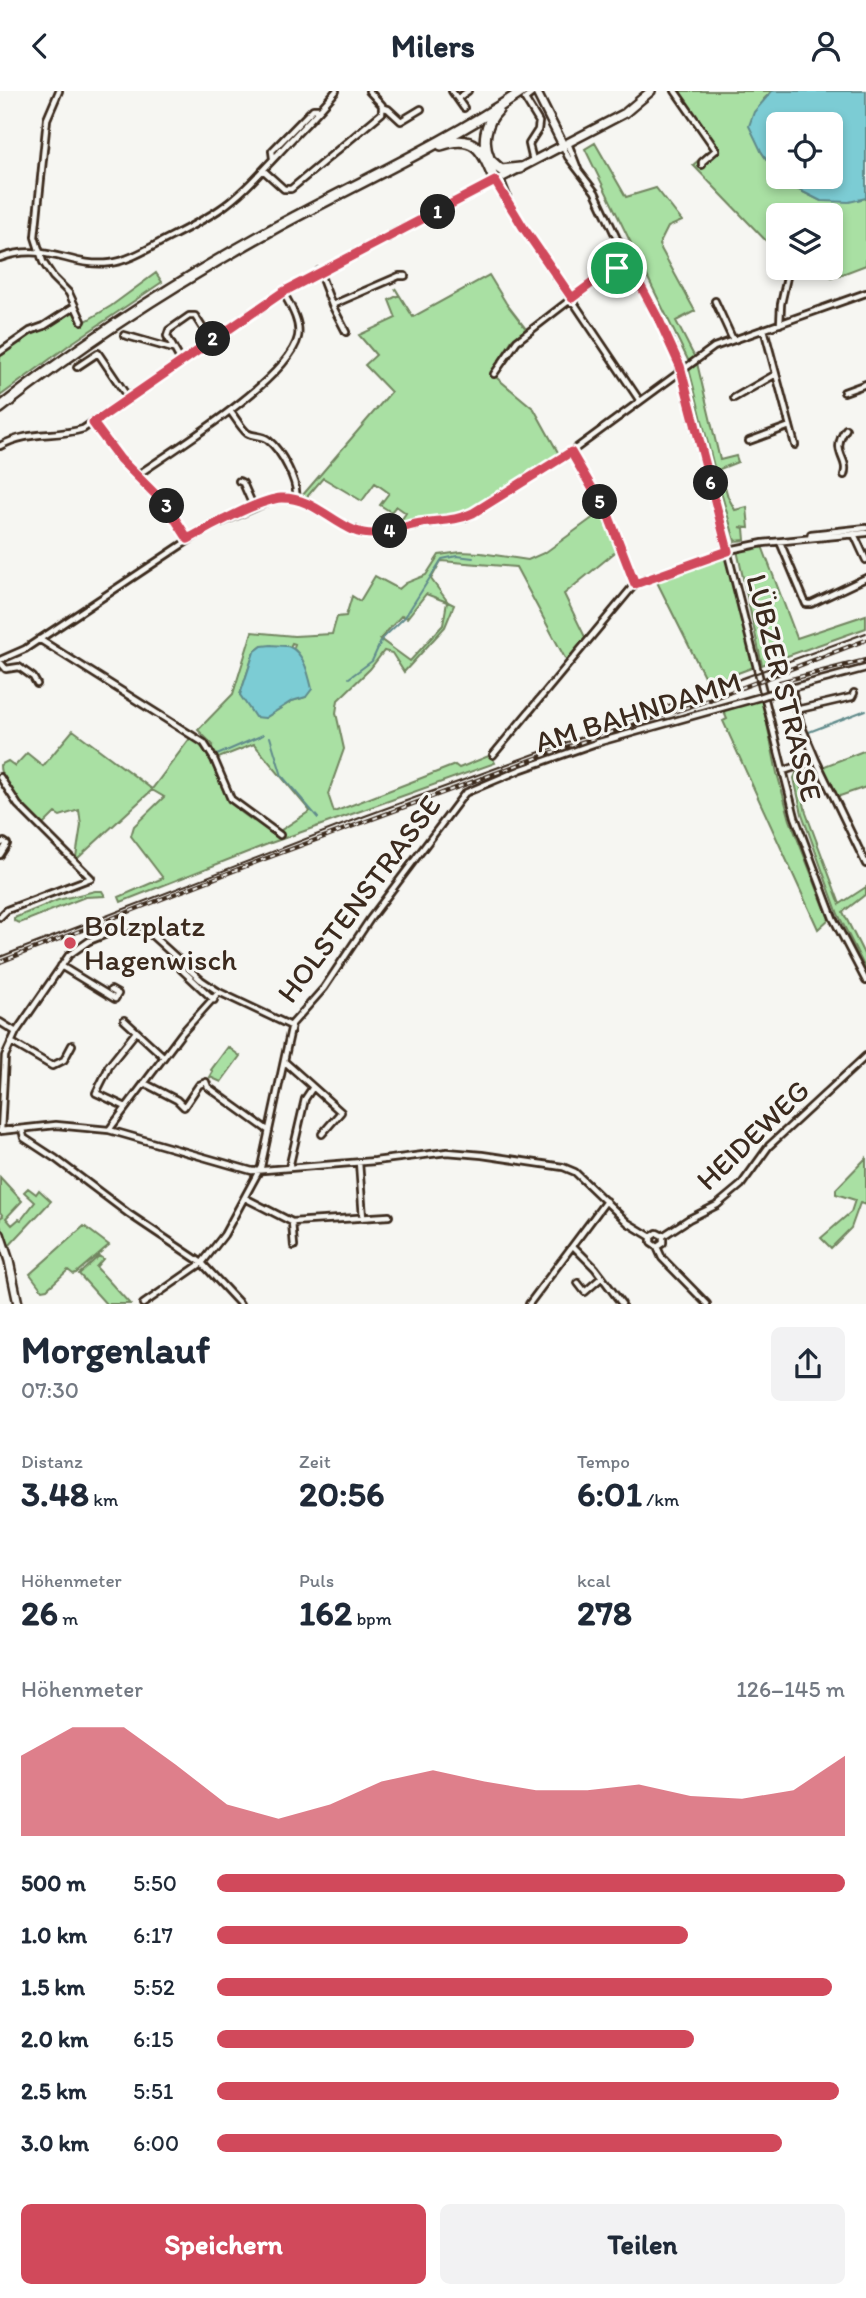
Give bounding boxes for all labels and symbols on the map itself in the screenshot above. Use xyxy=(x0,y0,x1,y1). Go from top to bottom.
pin: 1 xyxy=(420,195,456,229)
pin xyxy=(587,238,647,298)
pin: 2 xyxy=(196,321,230,357)
pin: 6 xyxy=(694,465,728,501)
pin: 5 xyxy=(582,485,618,519)
pin: 3 xyxy=(150,489,184,523)
pin: 4 xyxy=(372,513,408,549)
street label: LÜBZER STRASSE xyxy=(738,570,831,805)
street label: AM BAHNDAMM xyxy=(530,663,746,760)
street label: HOLSTENSTRASSE xyxy=(269,788,449,1010)
place label: Bolzplatz Hagenwisch xyxy=(84,907,237,978)
marker: Bolzplatz Hagenwisch xyxy=(62,935,78,951)
street label: HEIDEWEG xyxy=(688,1071,817,1198)

